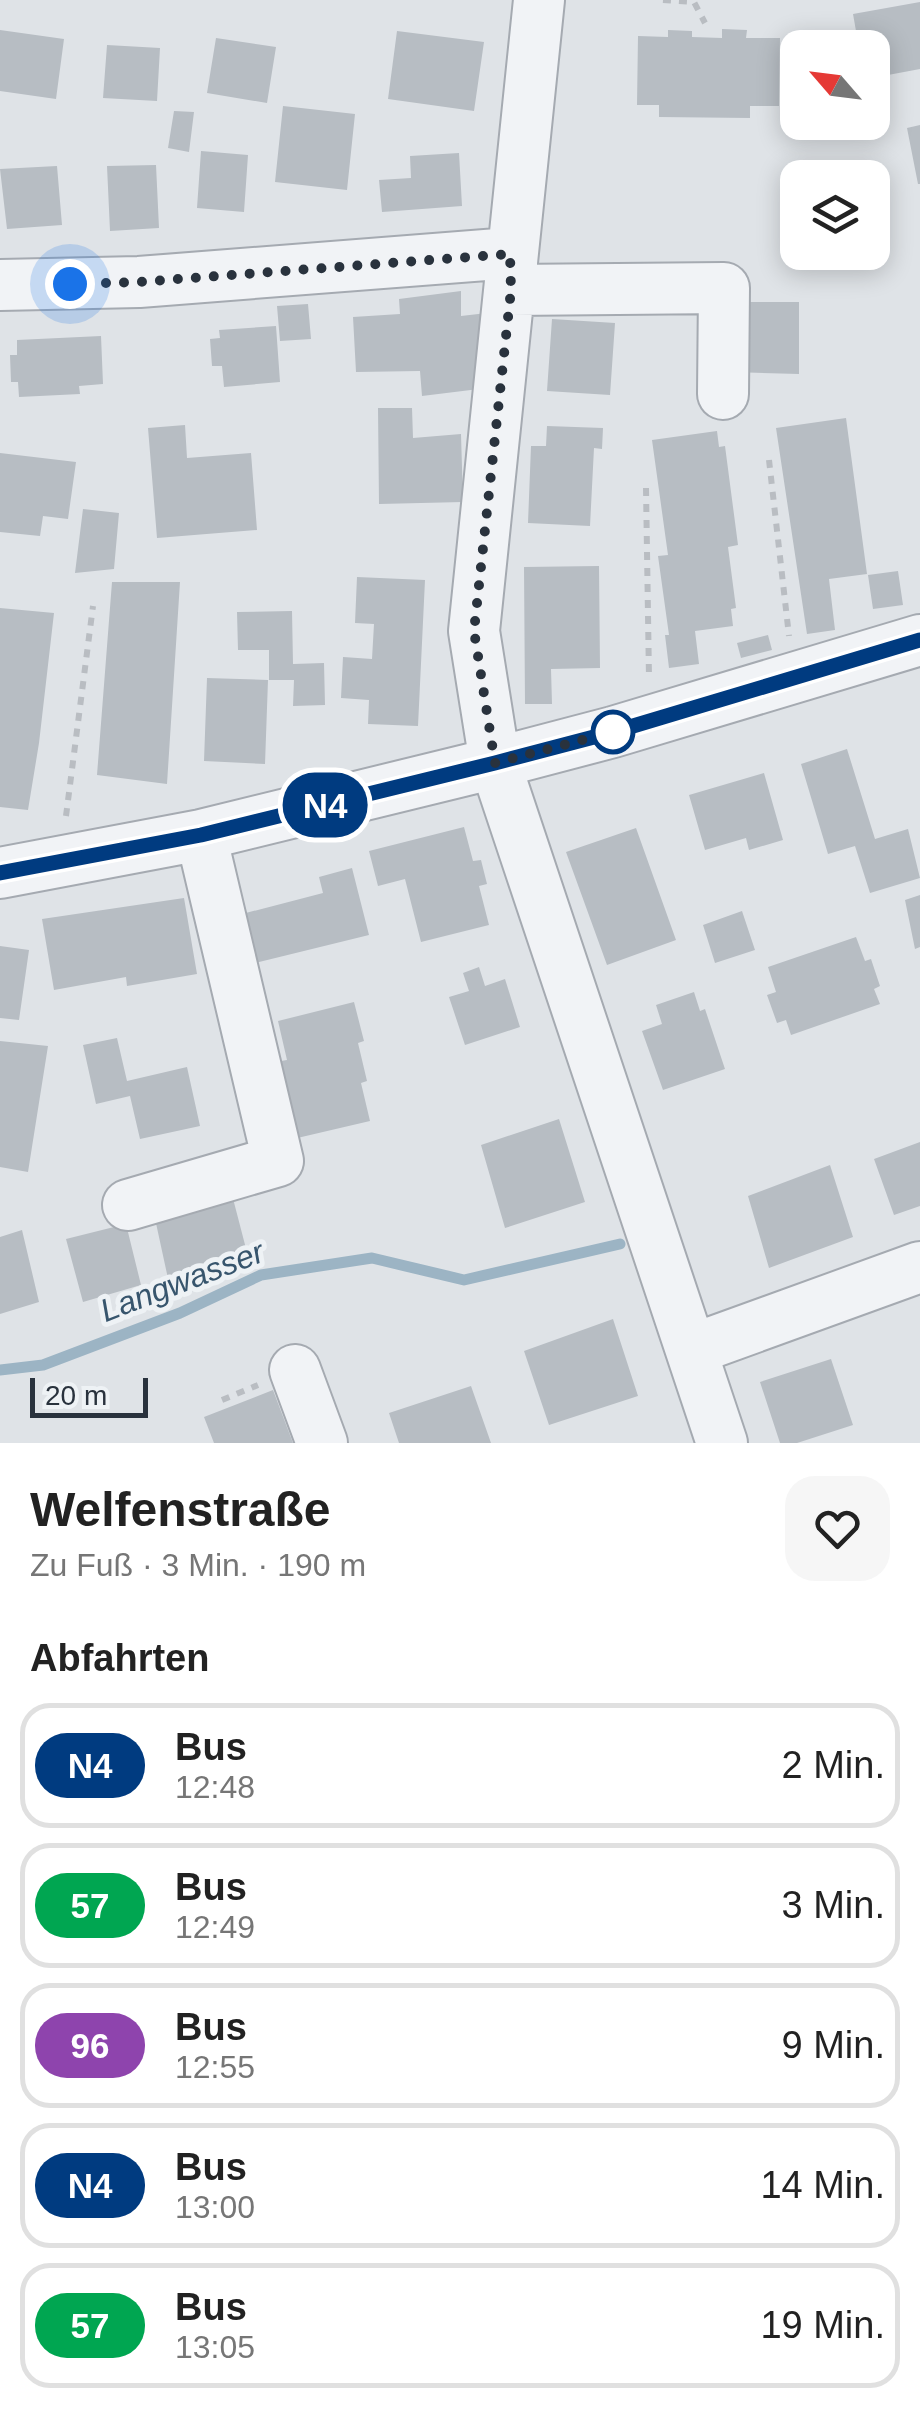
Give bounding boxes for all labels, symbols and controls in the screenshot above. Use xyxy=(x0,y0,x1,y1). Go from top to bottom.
north arrow xyxy=(780,30,890,140)
map controls xyxy=(780,30,890,270)
button: layers xyxy=(780,160,890,270)
your location xyxy=(45,259,95,309)
unlabelled marker xyxy=(592,711,634,753)
line badge: N4 xyxy=(280,772,370,838)
text: N4 xyxy=(303,786,347,825)
water label: Langwasser xyxy=(95,1233,270,1329)
scale bar xyxy=(30,1373,148,1418)
text: 20 m xyxy=(45,1380,107,1411)
button: heart xyxy=(785,1476,890,1581)
text: Welfenstraße xyxy=(30,1483,331,1536)
text: Zu Fuß · 3 Min. · 190 m xyxy=(30,1547,366,1583)
text: Abfahrten xyxy=(30,1637,209,1679)
text: Bus xyxy=(175,1726,247,1768)
text: 2 Min. xyxy=(782,1744,885,1786)
text: N4 xyxy=(68,1746,112,1785)
text: 12:48 xyxy=(175,1769,255,1805)
text: Bus xyxy=(175,1866,247,1908)
text: 3 Min. xyxy=(782,1884,885,1926)
text: 57 xyxy=(71,1886,109,1925)
text: 12:49 xyxy=(175,1909,255,1945)
text: Bus xyxy=(175,2006,247,2048)
text: 9 Min. xyxy=(782,2024,885,2066)
text: 96 xyxy=(71,2026,109,2065)
text: 12:55 xyxy=(175,2049,255,2085)
text: Bus xyxy=(175,2146,247,2188)
text: 14 Min. xyxy=(760,2164,885,2206)
text: N4 xyxy=(68,2166,112,2205)
text: 13:00 xyxy=(175,2189,255,2225)
text: Bus xyxy=(175,2286,247,2328)
text: 19 Min. xyxy=(760,2304,885,2346)
text: 57 xyxy=(71,2306,109,2345)
text: 13:05 xyxy=(175,2329,255,2365)

